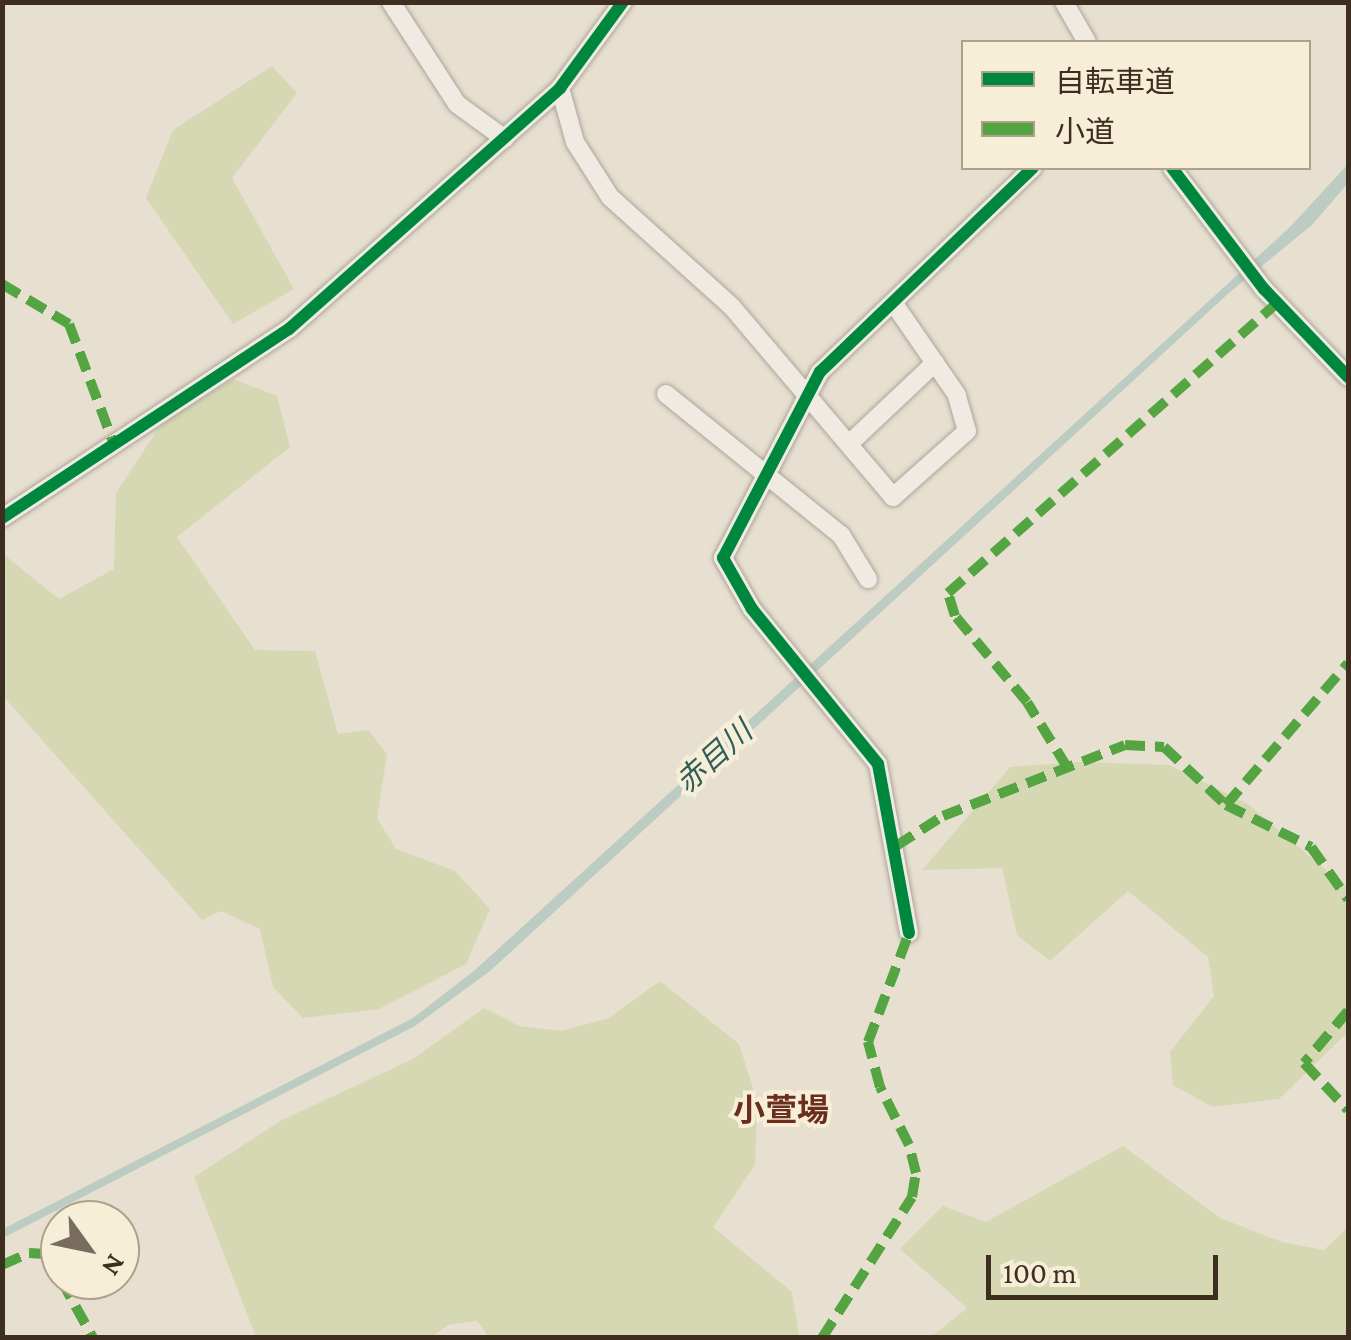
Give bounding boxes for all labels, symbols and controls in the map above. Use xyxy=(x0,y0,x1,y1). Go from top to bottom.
legend xyxy=(961,40,1311,170)
text: 自転車道 xyxy=(1055,65,1175,98)
text: 小道 xyxy=(1055,115,1115,148)
water label: 赤目川 xyxy=(669,714,759,800)
district label: 小萱場 xyxy=(733,1091,829,1129)
north arrow xyxy=(40,1200,140,1300)
scale bar xyxy=(991,1235,1224,1297)
text: N xyxy=(96,1249,132,1282)
text: 100 m xyxy=(1003,1256,1077,1289)

